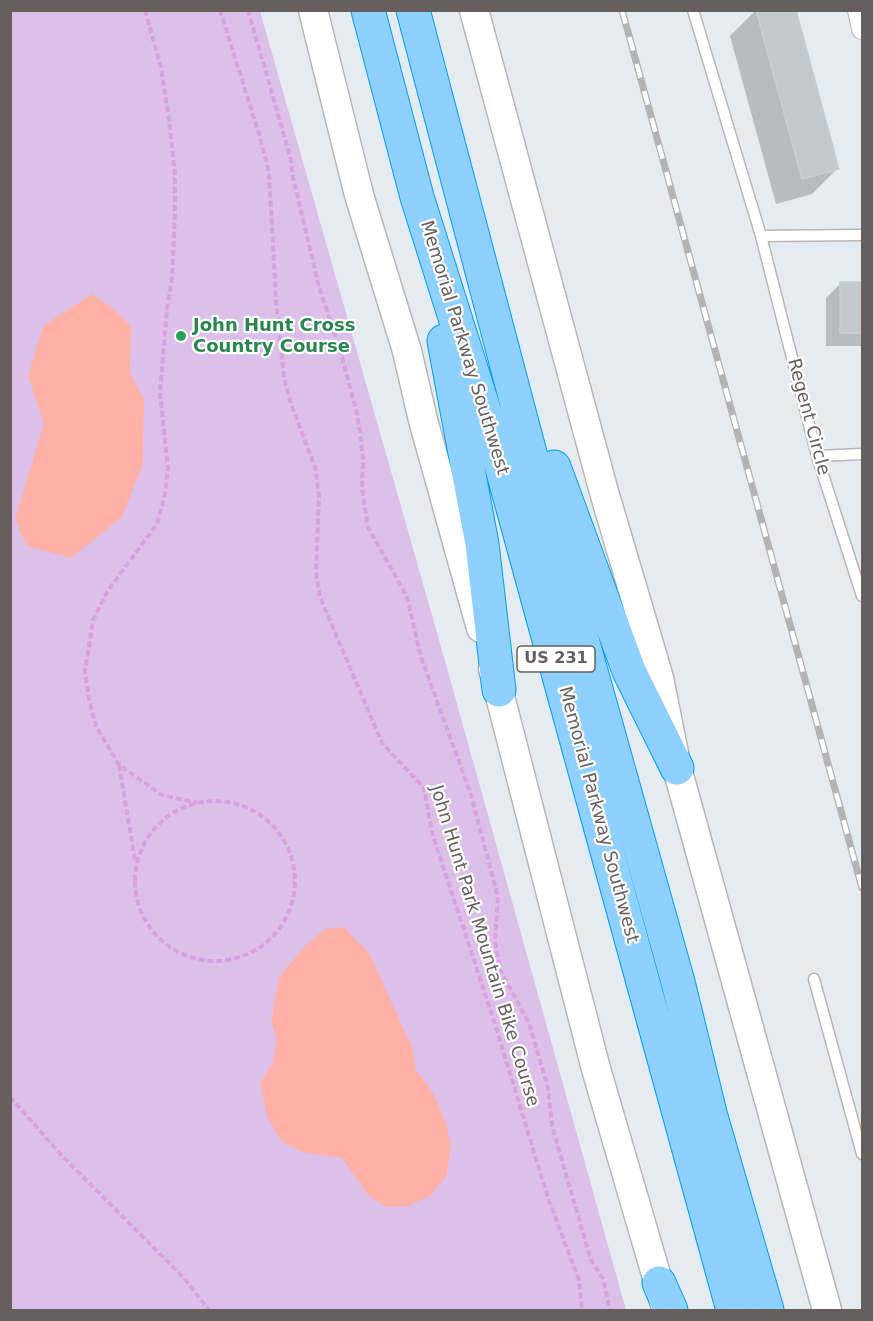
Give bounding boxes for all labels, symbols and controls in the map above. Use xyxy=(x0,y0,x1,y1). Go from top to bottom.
street label: Memorial Parkway Southwest xyxy=(415,218,513,478)
place label: John Hunt Cross Country Course xyxy=(193,315,355,358)
marker: John Hunt Cross Country Course xyxy=(174,329,188,343)
street label: Regent Circle xyxy=(782,356,834,478)
road number: US 231 xyxy=(517,646,595,672)
street label: Memorial Parkway Southwest xyxy=(553,684,643,946)
street label: John Hunt Park Mountain Bike Course xyxy=(425,783,543,1109)

